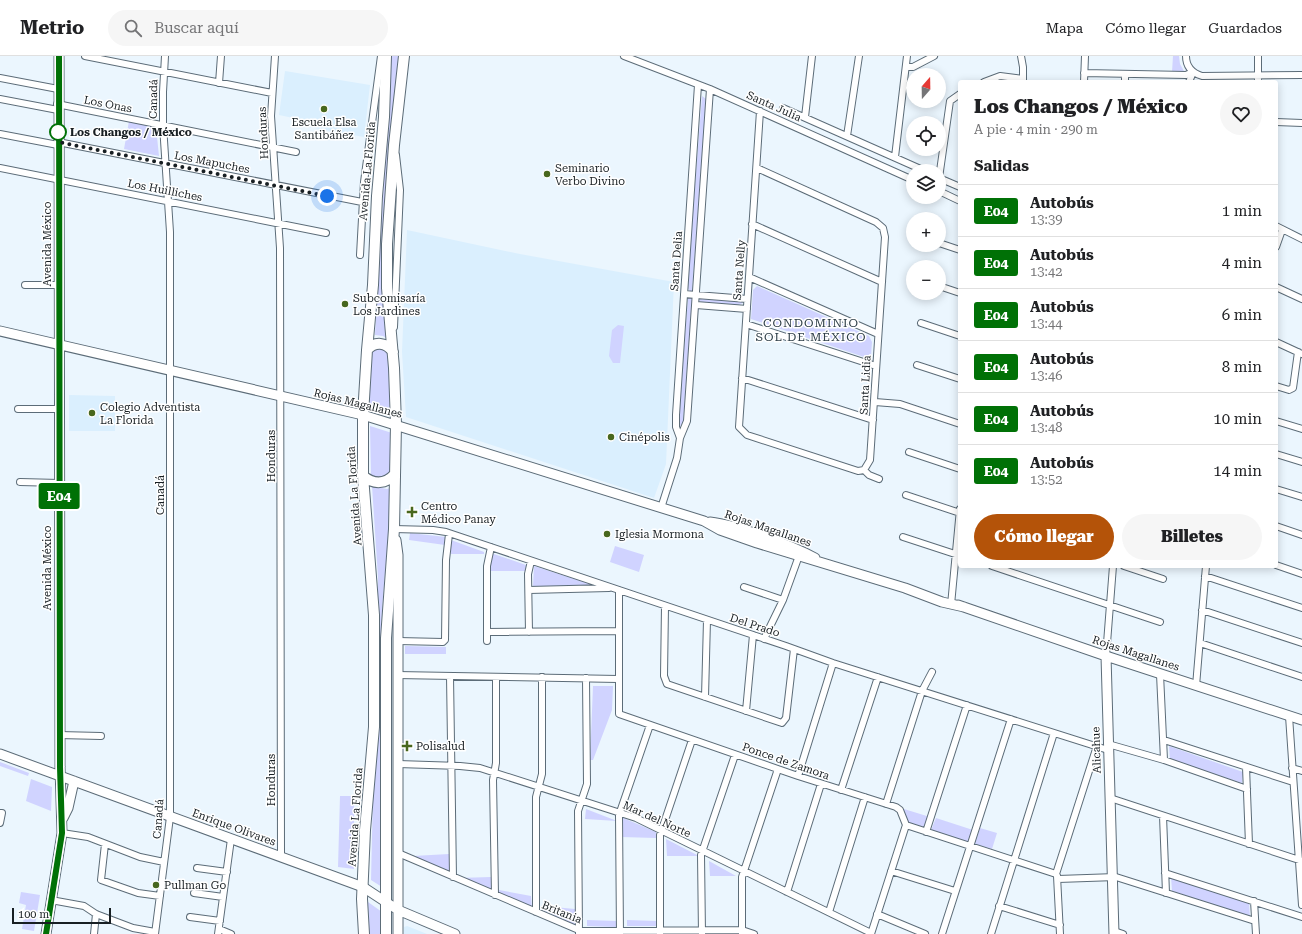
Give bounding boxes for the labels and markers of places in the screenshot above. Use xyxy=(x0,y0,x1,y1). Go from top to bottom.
marker: Escuela Elsa Santibáñez xyxy=(319,104,329,114)
place label: Escuela Elsa Santibáñez xyxy=(292,116,357,142)
marker: Los Changos / México xyxy=(49,123,67,141)
place label: Los Changos / México xyxy=(70,126,192,139)
place label: Seminario Verbo Divino xyxy=(555,162,625,188)
marker: Seminario Verbo Divino xyxy=(542,169,552,179)
place label: Subcomisaría Los Jardines xyxy=(353,292,425,318)
marker: Subcomisaría Los Jardines xyxy=(340,299,350,309)
place label: Colegio Adventista La Florida xyxy=(100,401,200,427)
marker: Colegio Adventista La Florida xyxy=(87,408,97,418)
place label: Cinépolis xyxy=(619,431,670,444)
marker: Cinépolis xyxy=(606,432,616,442)
place label: Centro Médico Panay xyxy=(421,500,496,526)
marker: Centro Médico Panay xyxy=(406,506,418,518)
place label: Iglesia Mormona xyxy=(615,528,704,541)
marker: Iglesia Mormona xyxy=(602,529,612,539)
marker: Polisalud xyxy=(401,740,413,752)
place label: Polisalud xyxy=(416,740,465,753)
place label: Pullman Go xyxy=(164,879,227,892)
marker: Pullman Go xyxy=(151,880,161,890)

